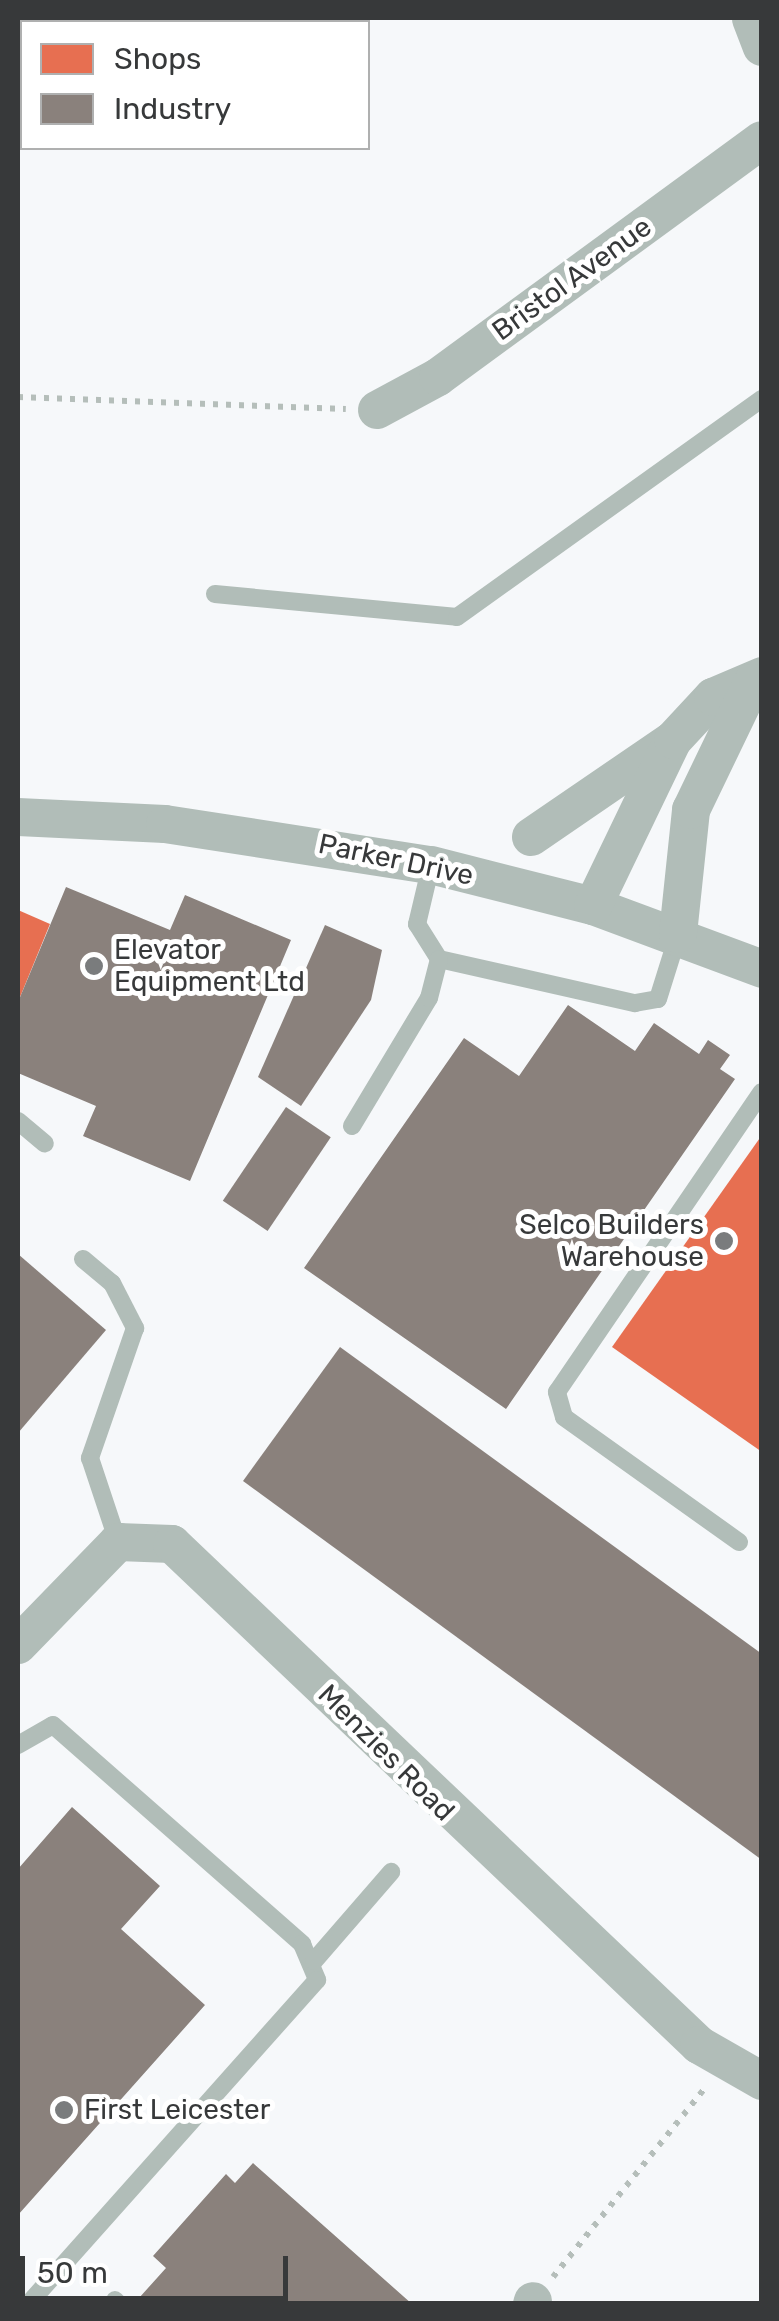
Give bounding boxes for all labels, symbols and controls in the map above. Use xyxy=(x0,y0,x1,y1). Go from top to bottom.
legend xyxy=(20,20,370,150)
text: Shops xyxy=(114,41,201,77)
text: Industry xyxy=(114,91,231,127)
street label: Bristol Avenue xyxy=(486,210,658,348)
street label: Parker Drive xyxy=(315,827,477,893)
place label: Elevator Equipment Ltd xyxy=(114,933,305,999)
marker: Elevator Equipment Ltd xyxy=(83,955,105,977)
place label: Selco Builders Warehouse xyxy=(519,1208,704,1274)
marker: Selco Builders Warehouse xyxy=(713,1230,735,1252)
street label: Menzies Road xyxy=(311,1678,461,1828)
place label: First Leicester xyxy=(84,2093,270,2127)
marker: First Leicester xyxy=(53,2099,75,2121)
scale bar xyxy=(25,2236,292,2298)
text: 50 m xyxy=(37,2255,108,2291)

